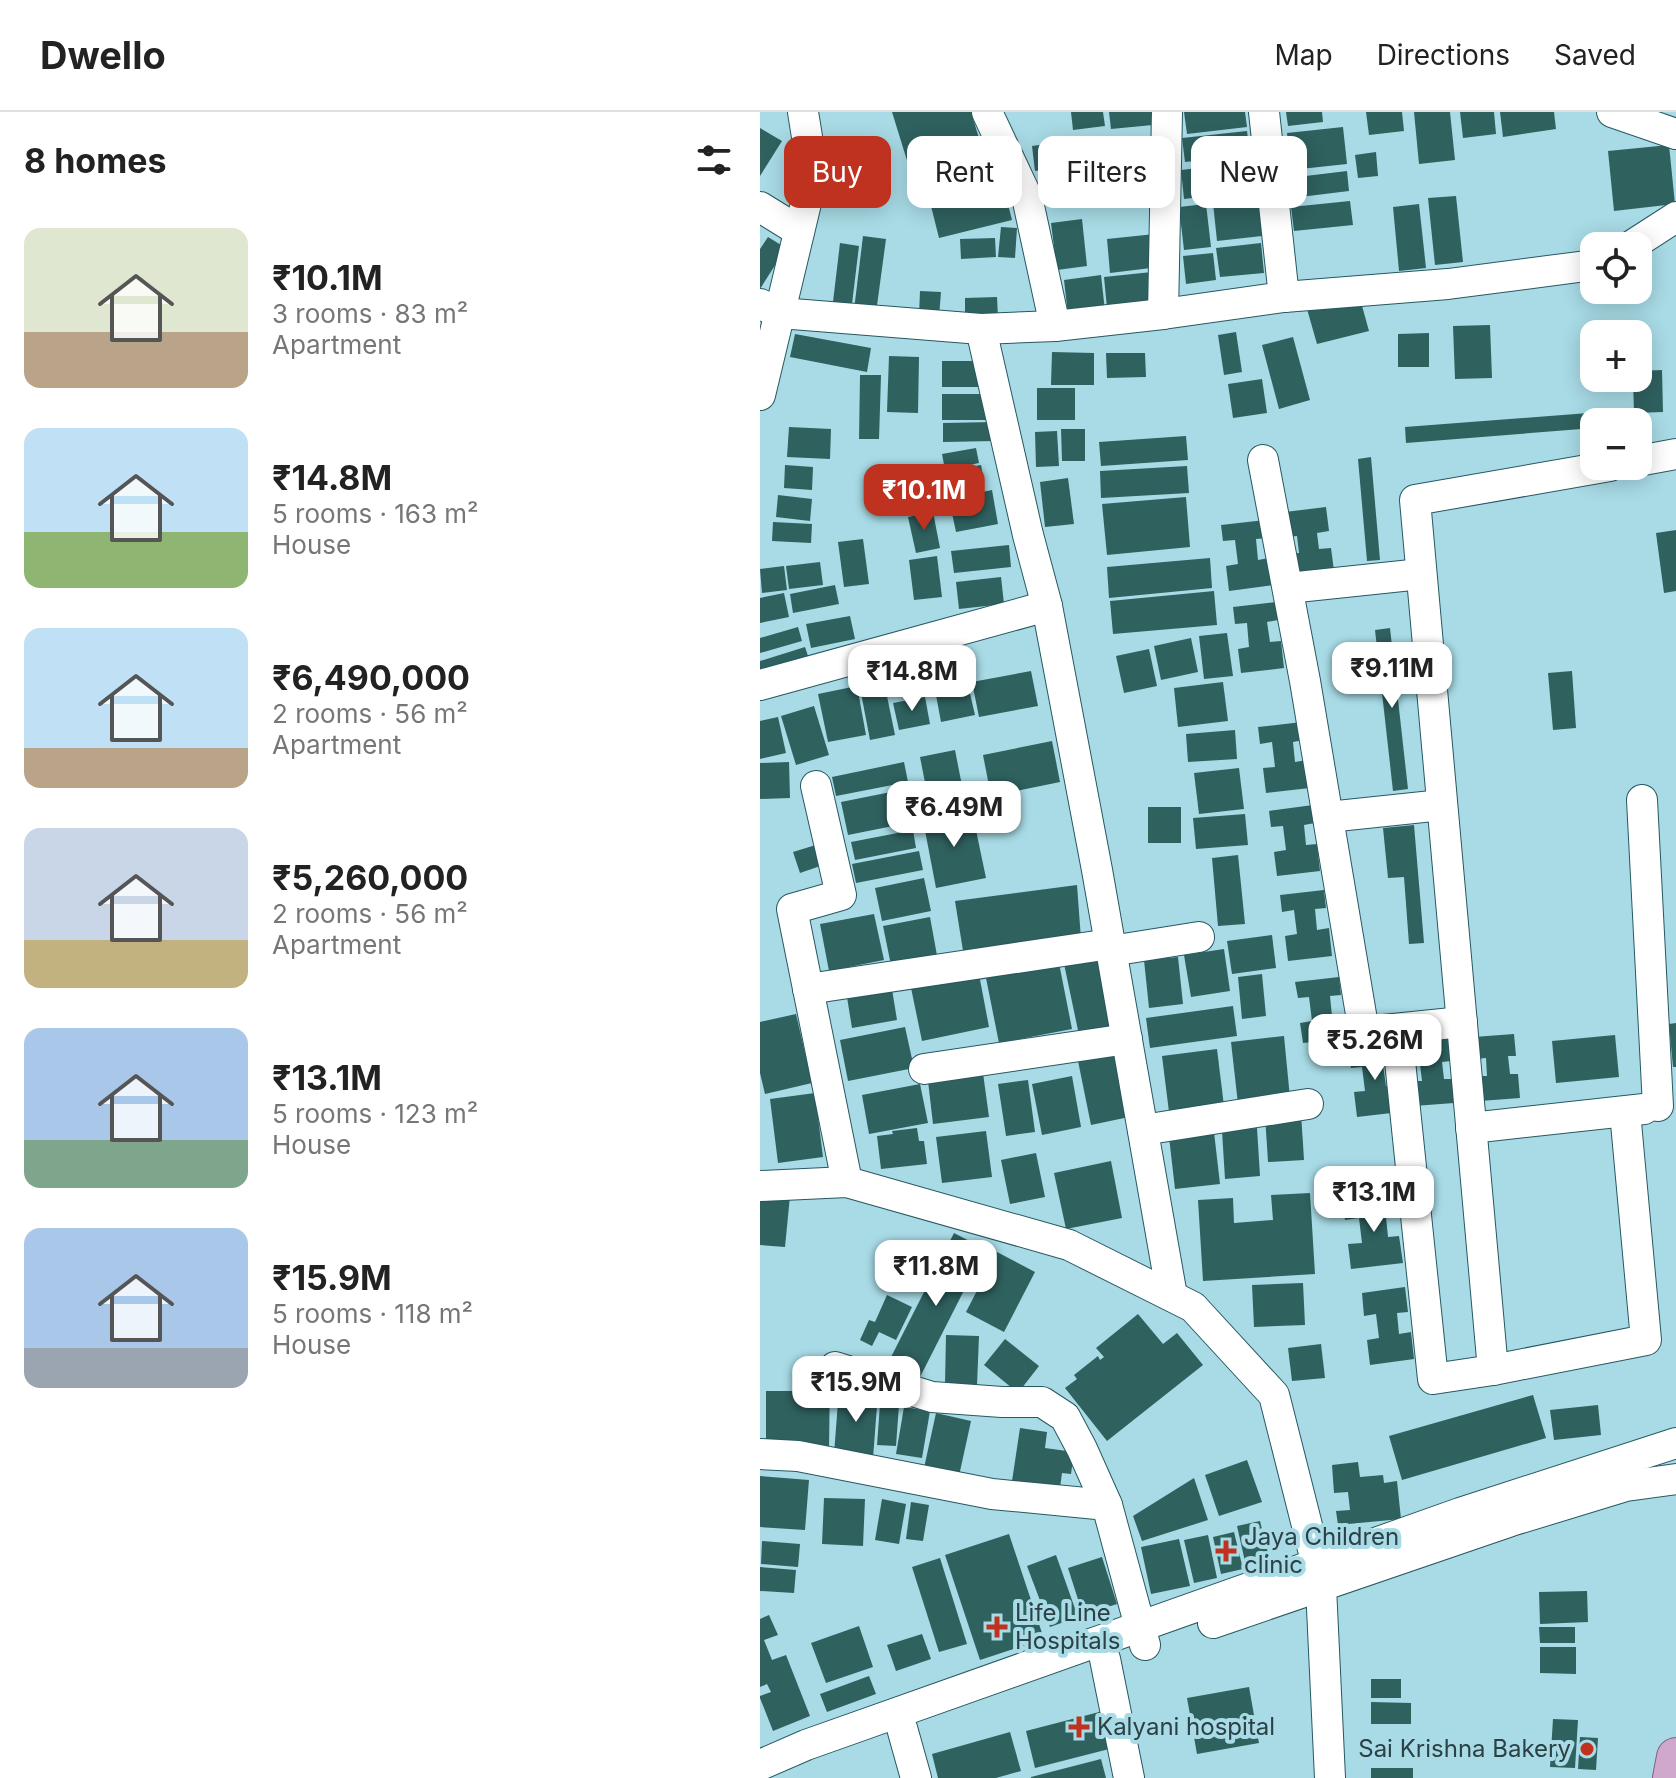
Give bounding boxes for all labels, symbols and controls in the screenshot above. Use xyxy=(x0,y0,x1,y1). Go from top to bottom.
text: Dwello xyxy=(40,32,166,78)
text: Map xyxy=(1274,38,1333,72)
text: Directions xyxy=(1377,38,1510,72)
text: Saved xyxy=(1554,38,1636,72)
chip: Buy xyxy=(784,136,891,208)
chip: Rent xyxy=(907,136,1022,208)
chip: Filters xyxy=(1038,136,1175,208)
chip: New xyxy=(1191,136,1307,208)
icon: filters xyxy=(692,138,736,182)
text: 8 homes xyxy=(24,140,167,181)
map controls xyxy=(1580,232,1652,480)
button: locate xyxy=(1580,232,1652,304)
text: ₹10.1M xyxy=(272,257,383,298)
icon: home xyxy=(88,260,184,356)
text: 3 rooms · 83 m² xyxy=(272,298,468,329)
button: + xyxy=(1580,320,1652,392)
text: Apartment xyxy=(272,329,401,360)
button: − xyxy=(1580,408,1652,480)
text: ₹14.8M xyxy=(272,457,392,498)
icon: home xyxy=(88,460,184,556)
pin: ₹10.1M xyxy=(859,464,989,532)
text: ₹10.1M xyxy=(882,474,966,505)
text: 5 rooms · 163 m² xyxy=(272,498,479,529)
text: House xyxy=(272,529,351,560)
pin: ₹9.11M xyxy=(1327,642,1457,710)
pin: ₹14.8M xyxy=(847,645,977,713)
text: ₹9.11M xyxy=(1350,652,1434,683)
text: ₹14.8M xyxy=(866,655,958,686)
text: ₹6,490,000 xyxy=(272,657,470,698)
icon: home xyxy=(88,660,184,756)
text: 2 rooms · 56 m² xyxy=(272,698,468,729)
text: Apartment xyxy=(272,729,401,760)
pin: ₹6.49M xyxy=(889,781,1019,849)
text: ₹6.49M xyxy=(905,791,1003,822)
text: ₹5,260,000 xyxy=(272,857,468,898)
icon: home xyxy=(88,860,184,956)
text: 2 rooms · 56 m² xyxy=(272,898,468,929)
text: Apartment xyxy=(272,929,401,960)
pin: ₹5.26M xyxy=(1310,1014,1440,1082)
text: ₹5.26M xyxy=(1326,1024,1424,1055)
text: ₹13.1M xyxy=(272,1057,382,1098)
icon: home xyxy=(88,1060,184,1156)
text: 5 rooms · 123 m² xyxy=(272,1098,478,1129)
text: House xyxy=(272,1129,351,1160)
pin: ₹13.1M xyxy=(1309,1166,1439,1234)
text: ₹13.1M xyxy=(1332,1176,1416,1207)
pin: ₹11.8M xyxy=(871,1240,1001,1308)
text: ₹11.8M xyxy=(893,1250,979,1281)
text: ₹15.9M xyxy=(272,1257,392,1298)
icon: home xyxy=(88,1260,184,1356)
text: 5 rooms · 118 m² xyxy=(272,1298,473,1329)
text: House xyxy=(272,1329,351,1360)
pin: ₹15.9M xyxy=(791,1356,921,1424)
text: ₹15.9M xyxy=(810,1366,902,1397)
place label: Jaya Children clinic xyxy=(1244,1522,1399,1579)
marker: Jaya Children clinic xyxy=(1215,1540,1237,1562)
place label: Life Line Hospitals xyxy=(1015,1598,1120,1655)
marker: Life Line Hospitals xyxy=(986,1616,1008,1638)
place label: Kalyani hospital xyxy=(1097,1712,1275,1741)
marker: Kalyani hospital xyxy=(1068,1716,1090,1738)
place label: Sai Krishna Bakery xyxy=(1358,1734,1571,1763)
marker: Sai Krishna Bakery xyxy=(1578,1740,1596,1758)

